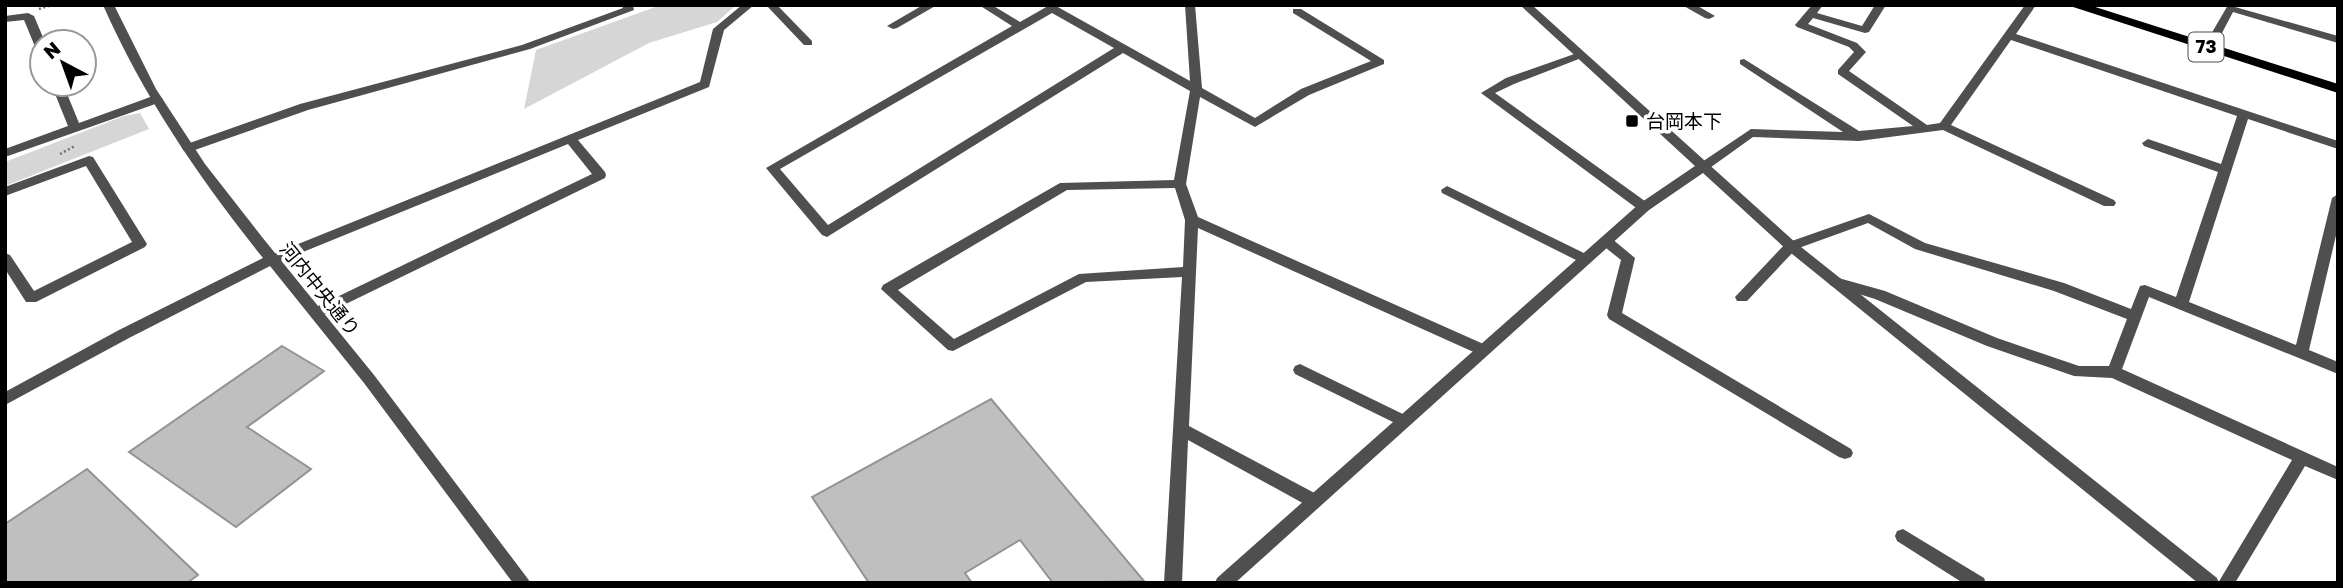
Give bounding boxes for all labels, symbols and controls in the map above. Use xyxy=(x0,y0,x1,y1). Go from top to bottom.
north arrow xyxy=(28,28,98,98)
road number: 73 xyxy=(2188,32,2224,62)
text: N xyxy=(39,36,65,63)
place label: 台岡本下 xyxy=(1646,109,1722,132)
marker: 台岡本下 xyxy=(1624,113,1640,129)
street label: 河内中央通り xyxy=(276,237,365,340)

